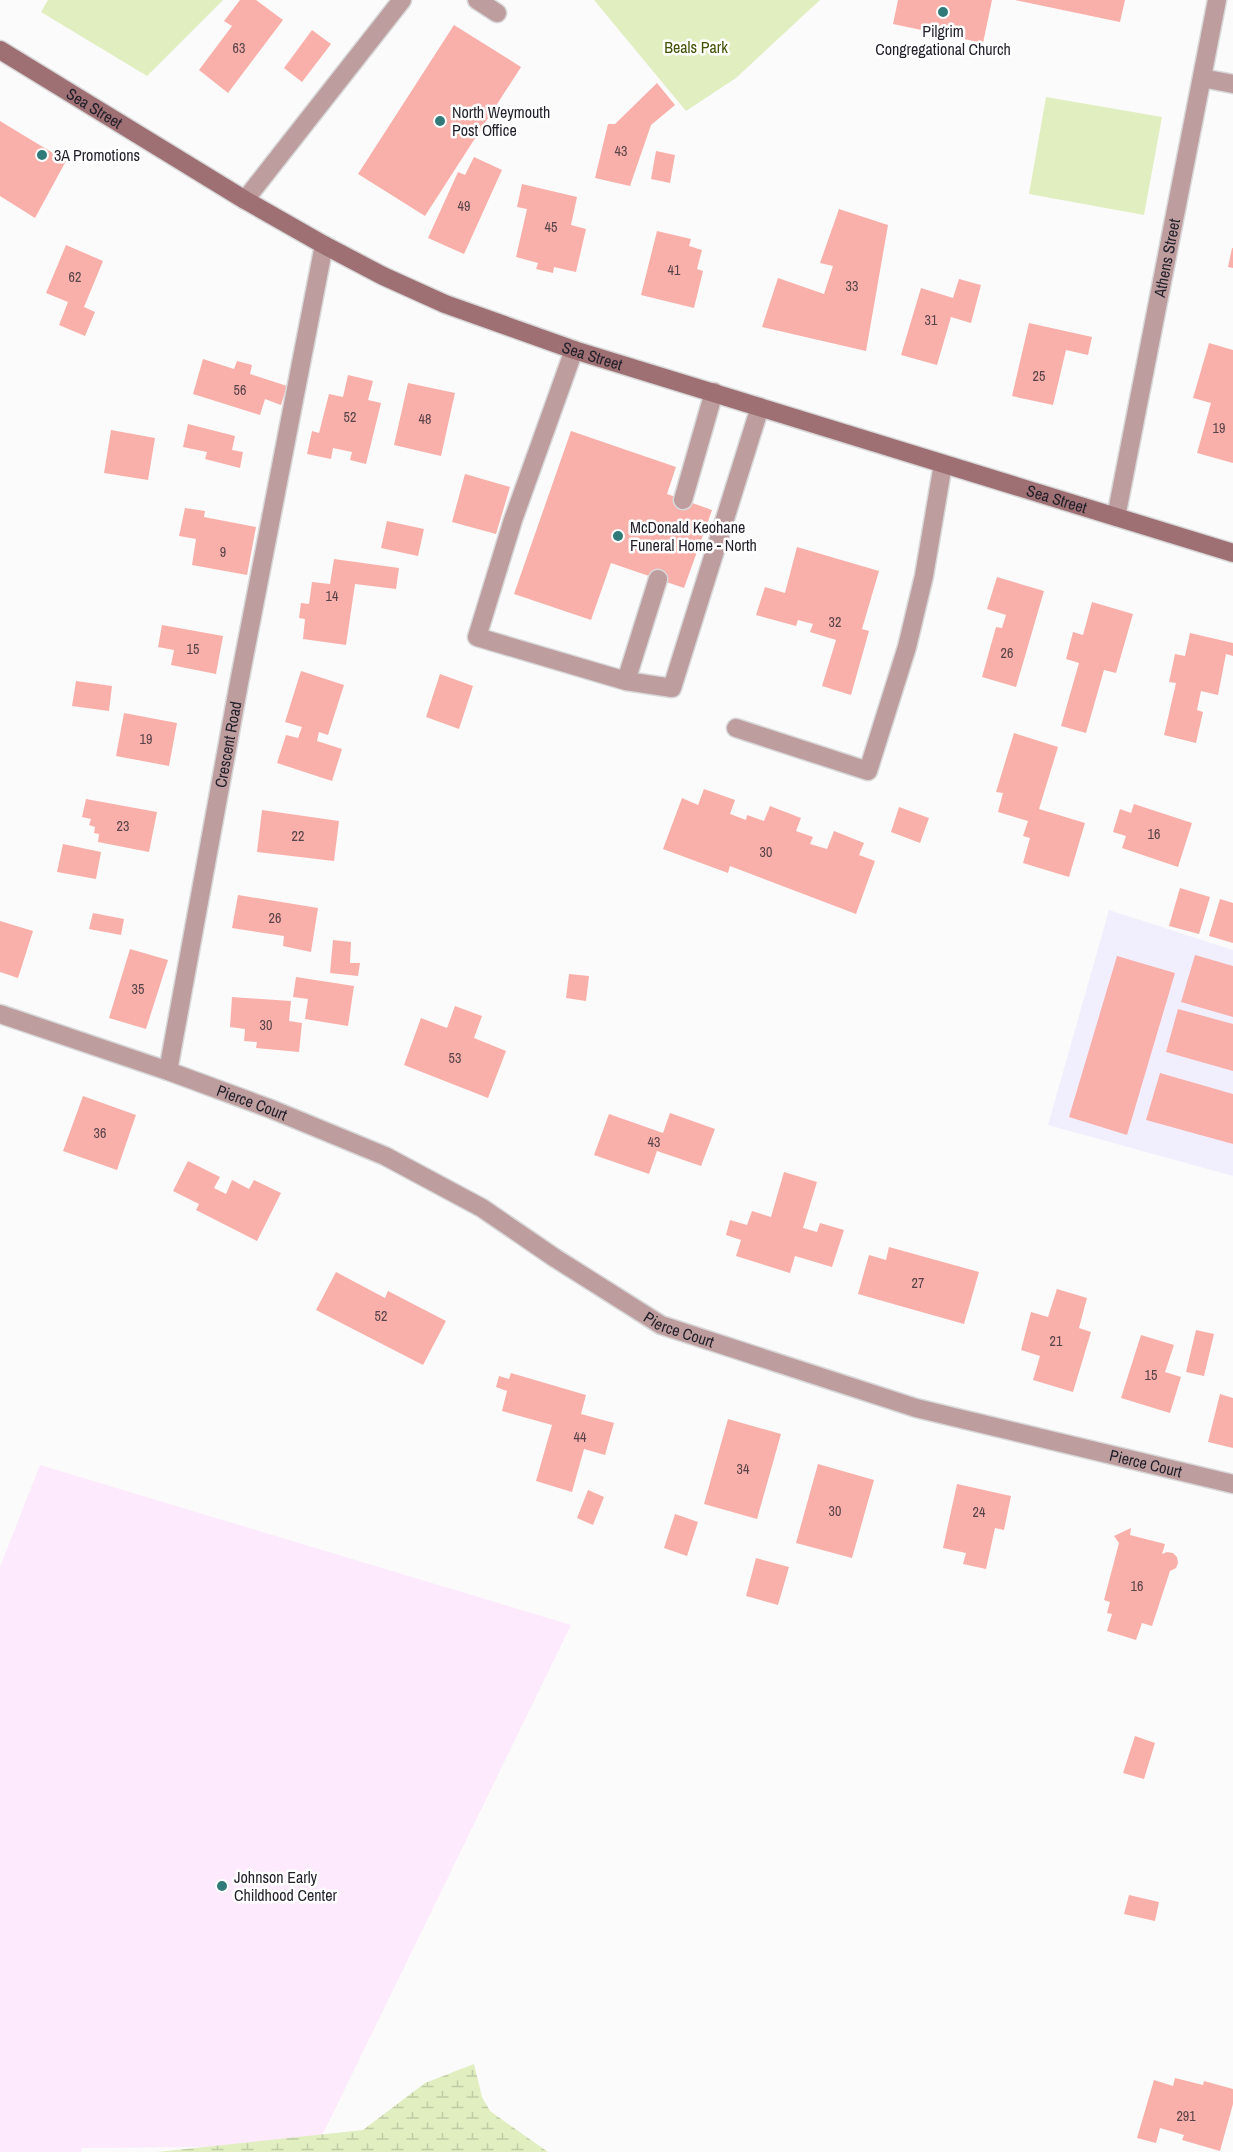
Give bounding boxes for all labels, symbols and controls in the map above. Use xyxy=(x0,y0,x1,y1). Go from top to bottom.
marker: Pilgrim Congregational Church xyxy=(936,5,950,19)
place label: Pilgrim Congregational Church xyxy=(875,20,1011,60)
park label: Beals Park xyxy=(664,36,728,58)
house number: 63 xyxy=(233,39,245,57)
street label: Sea Street xyxy=(62,82,127,134)
place label: North Weymouth Post Office xyxy=(452,101,550,141)
marker: North Weymouth Post Office xyxy=(433,114,447,128)
house number: 43 xyxy=(615,142,627,160)
place label: 3A Promotions xyxy=(54,144,140,166)
marker: 3A Promotions xyxy=(35,148,49,162)
house number: 49 xyxy=(458,197,470,215)
street label: Athens Street xyxy=(1148,216,1185,300)
house number: 45 xyxy=(545,218,557,236)
house number: 41 xyxy=(668,261,681,279)
house number: 62 xyxy=(69,268,81,286)
house number: 33 xyxy=(846,277,858,295)
house number: 31 xyxy=(925,311,938,329)
street label: Sea Street xyxy=(559,336,626,375)
house number: 25 xyxy=(1033,367,1045,385)
house number: 56 xyxy=(234,381,246,399)
house number: 52 xyxy=(344,408,356,426)
house number: 48 xyxy=(419,410,431,428)
house number: 19 xyxy=(1213,419,1225,437)
street label: Sea Street xyxy=(1024,479,1090,518)
place label: McDonald Keohane Funeral Home - North xyxy=(630,516,757,556)
marker: McDonald Keohane Funeral Home - North xyxy=(611,529,625,543)
house number: 9 xyxy=(220,543,226,561)
house number: 14 xyxy=(326,587,339,605)
house number: 32 xyxy=(829,613,841,631)
house number: 15 xyxy=(187,640,199,658)
house number: 26 xyxy=(1001,644,1013,662)
street label: Crescent Road xyxy=(209,699,246,789)
house number: 19 xyxy=(140,730,152,748)
house number: 23 xyxy=(117,817,129,835)
house number: 16 xyxy=(1148,825,1160,843)
house number: 22 xyxy=(292,827,304,845)
house number: 30 xyxy=(760,843,772,861)
house number: 26 xyxy=(269,909,281,927)
house number: 35 xyxy=(132,980,144,998)
house number: 30 xyxy=(260,1016,272,1034)
house number: 53 xyxy=(449,1049,461,1067)
street label: Pierce Court xyxy=(214,1079,291,1126)
house number: 36 xyxy=(94,1124,106,1142)
house number: 43 xyxy=(648,1133,660,1151)
house number: 27 xyxy=(912,1274,924,1292)
street label: Pierce Court xyxy=(640,1306,717,1353)
house number: 52 xyxy=(375,1307,387,1325)
house number: 21 xyxy=(1050,1332,1063,1350)
house number: 15 xyxy=(1145,1366,1157,1384)
house number: 44 xyxy=(574,1428,587,1446)
street label: Pierce Court xyxy=(1107,1444,1185,1482)
house number: 34 xyxy=(737,1460,750,1478)
house number: 30 xyxy=(829,1502,841,1520)
house number: 24 xyxy=(973,1503,986,1521)
house number: 16 xyxy=(1131,1577,1143,1595)
place label: Johnson Early Childhood Center xyxy=(234,1866,337,1906)
marker: Johnson Early Childhood Center xyxy=(215,1879,229,1893)
house number: 291 xyxy=(1176,2107,1196,2125)

